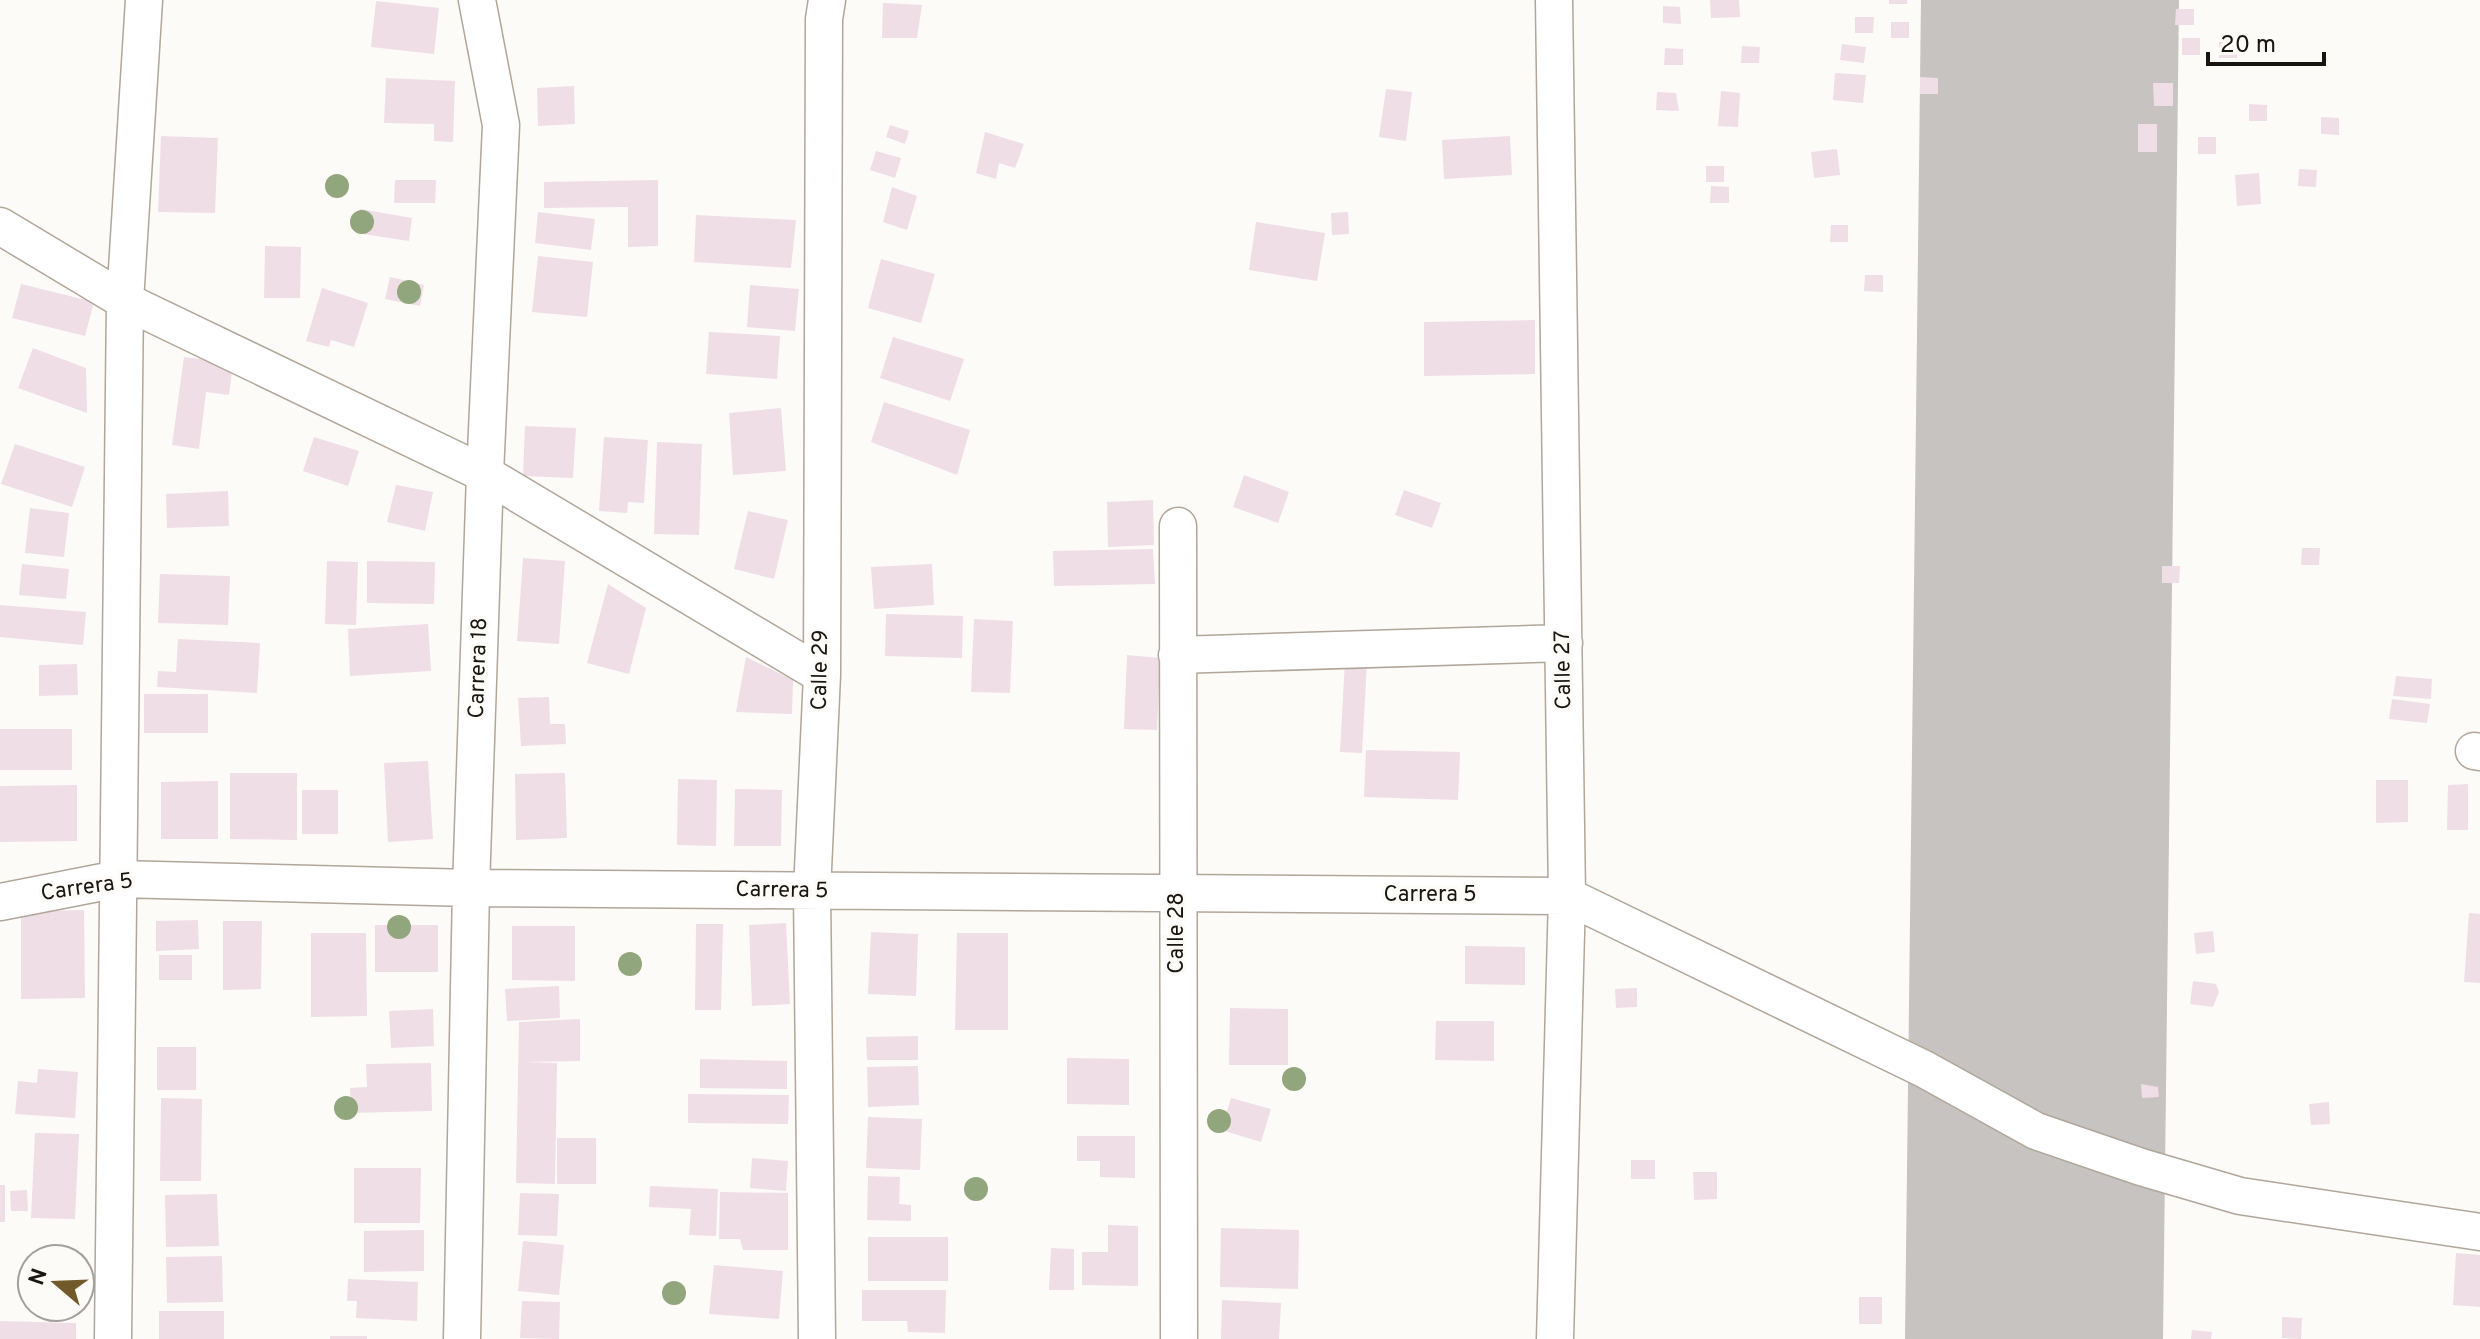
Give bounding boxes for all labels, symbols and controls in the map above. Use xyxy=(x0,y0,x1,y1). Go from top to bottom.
scale bar xyxy=(2208,16,2324,66)
text: 20 m xyxy=(2220,31,2276,61)
street label: Carrera 18 xyxy=(464,617,494,719)
street label: Calle 29 xyxy=(807,629,835,711)
street label: Calle 27 xyxy=(1550,630,1578,710)
street label: Carrera 5 xyxy=(39,868,135,908)
street label: Carrera 5 xyxy=(735,877,829,905)
street label: Carrera 5 xyxy=(1383,882,1477,909)
street label: Calle 28 xyxy=(1164,892,1191,974)
north arrow xyxy=(16,1243,96,1323)
text: N xyxy=(24,1265,55,1289)

